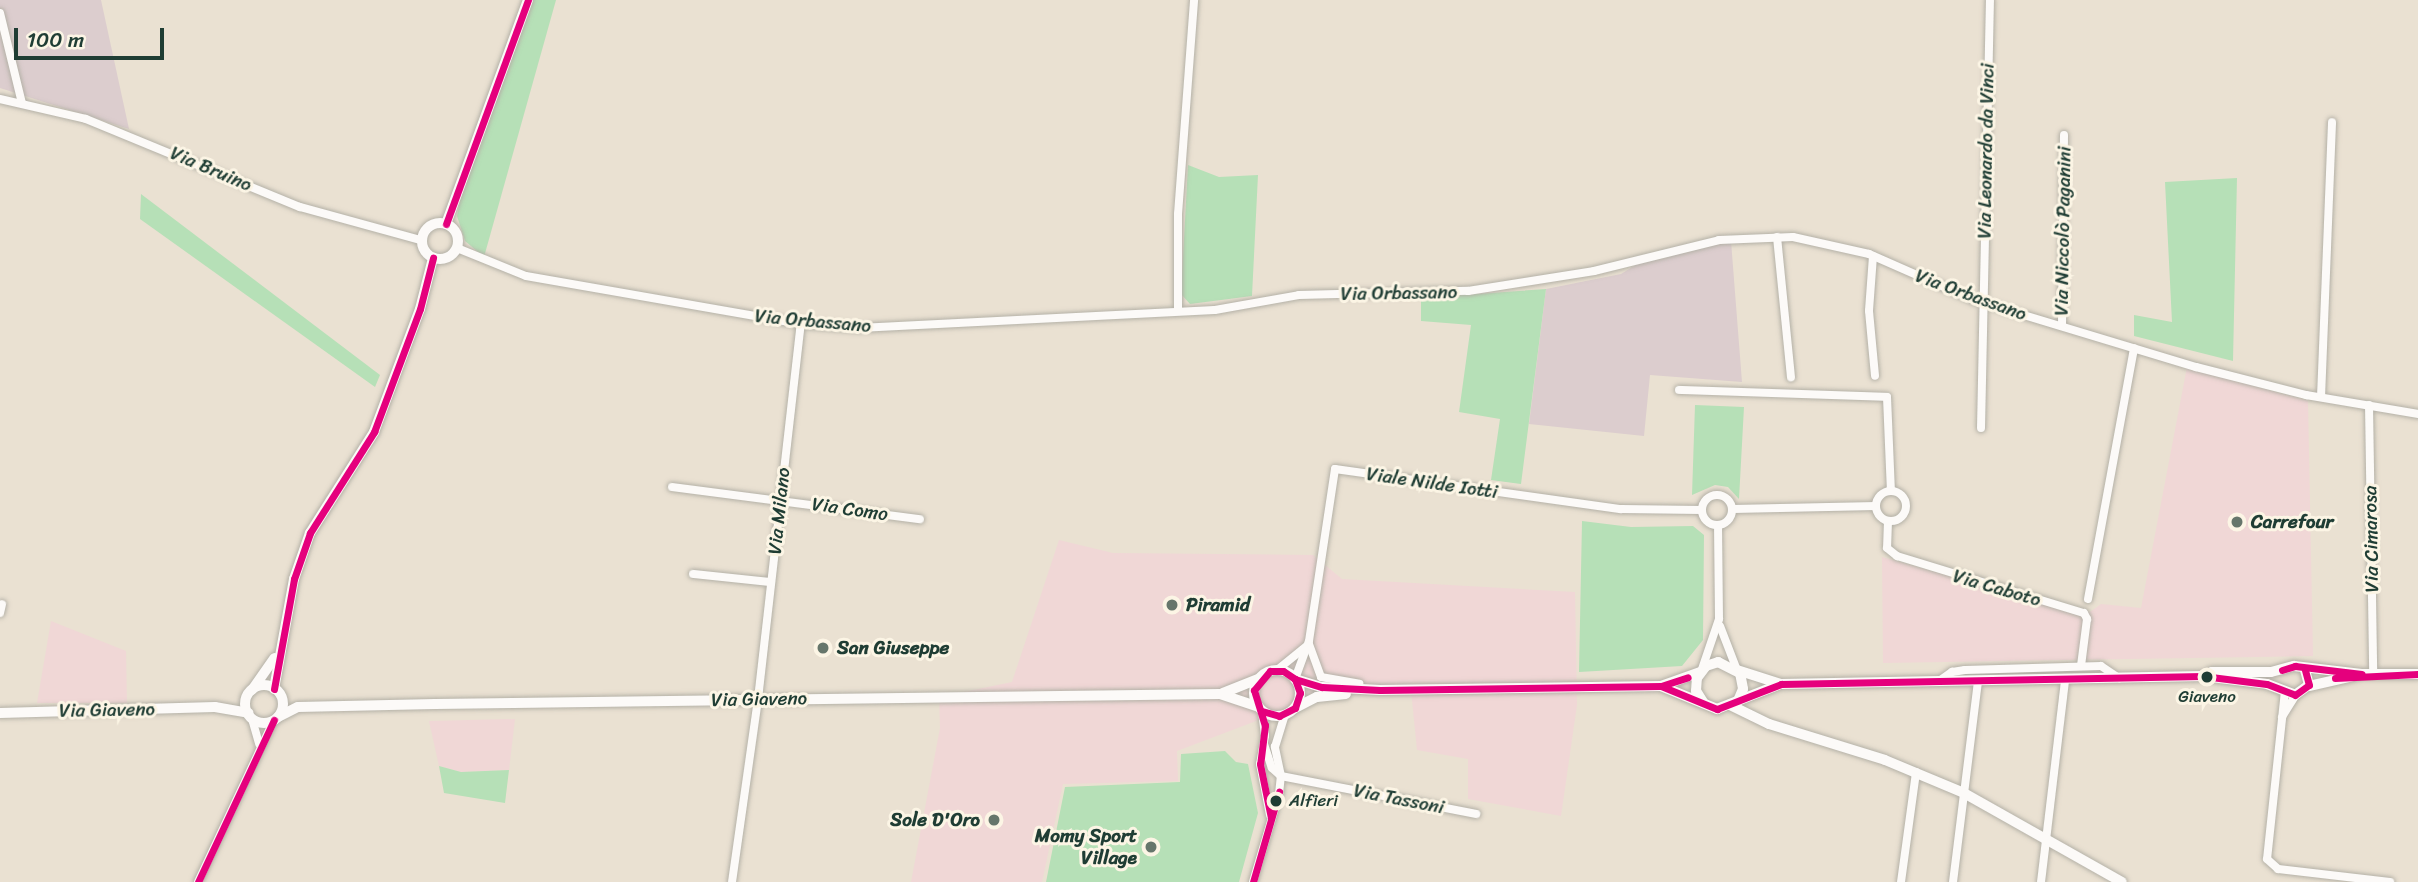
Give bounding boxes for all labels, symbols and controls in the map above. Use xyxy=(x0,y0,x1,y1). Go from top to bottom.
scale bar xyxy=(18,14,168,58)
text: 100 m xyxy=(27,21,84,59)
street label: Via Leonardo da Vinci xyxy=(1973,62,1999,240)
street label: Via Bruino xyxy=(167,142,255,196)
street label: Via Niccolò Paganini xyxy=(2050,146,2076,316)
street label: Via Orbassano xyxy=(1912,264,2030,326)
street label: Via Orbassano xyxy=(1341,281,1457,305)
street label: Via Orbassano xyxy=(754,305,872,337)
street label: Viale Nilde Iotti xyxy=(1365,463,1499,503)
street label: Via Milano xyxy=(763,467,795,555)
street label: Via Cimarosa xyxy=(2359,485,2383,593)
street label: Via Como xyxy=(810,492,890,526)
place label: Carrefour xyxy=(2251,511,2333,533)
marker: Carrefour xyxy=(2229,514,2245,530)
street label: Via Caboto xyxy=(1951,565,2043,611)
place label: Piramid xyxy=(1186,594,1250,616)
marker: Piramid xyxy=(1164,597,1180,613)
place label: San Giuseppe xyxy=(837,637,949,659)
marker: San Giuseppe xyxy=(815,640,831,656)
marker: Giaveno xyxy=(2200,670,2214,684)
street label: Via Giaveno xyxy=(711,687,807,711)
place label: Giaveno xyxy=(2178,687,2236,707)
street label: Via Giaveno xyxy=(59,698,155,722)
street label: Via Tassoni xyxy=(1352,779,1446,819)
place label: Alfieri xyxy=(1289,791,1338,811)
marker: Alfieri xyxy=(1269,794,1283,808)
place label: Sole D'Oro xyxy=(890,809,980,831)
marker: Sole D'Oro xyxy=(986,812,1002,828)
place label: Momy Sport Village xyxy=(1035,825,1137,869)
marker: Momy Sport Village xyxy=(1143,839,1159,855)

